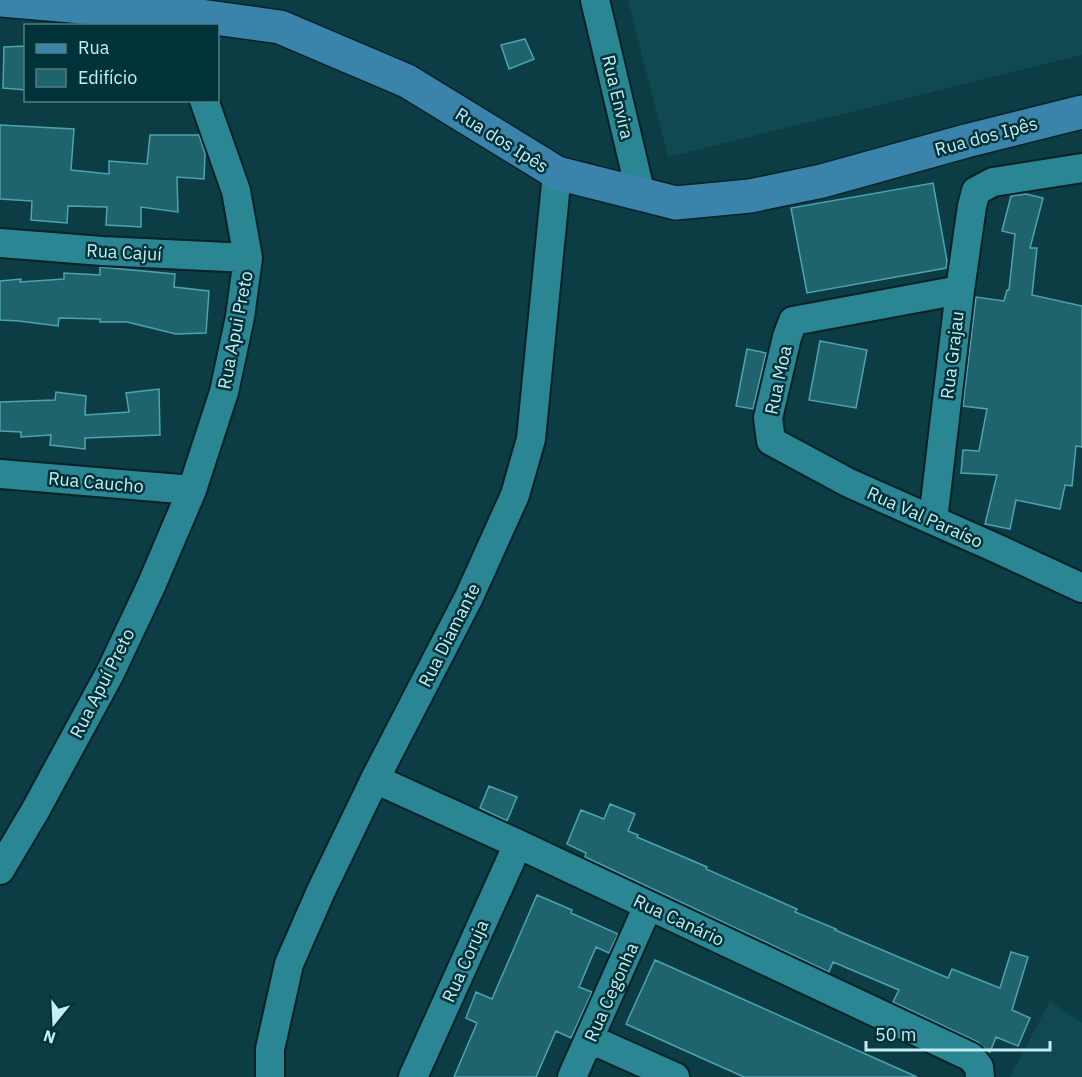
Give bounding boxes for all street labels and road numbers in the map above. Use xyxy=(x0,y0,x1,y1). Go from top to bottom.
street label: Rua Envira xyxy=(597,53,639,142)
street label: Rua dos Ipês xyxy=(451,102,553,178)
street label: Rua dos Ipês xyxy=(932,111,1040,161)
street label: Rua Cajuí xyxy=(86,239,163,265)
street label: Rua Apui Preto xyxy=(212,269,258,391)
street label: Rua Grajau xyxy=(935,310,969,400)
street label: Rua Moa xyxy=(759,343,797,417)
street label: Rua Caucho xyxy=(47,466,145,498)
street label: Rua Val Paraíso xyxy=(863,481,987,553)
street label: Rua Diamante xyxy=(413,579,485,691)
street label: Rua Apuí Preto xyxy=(65,624,139,742)
street label: Rua Canário xyxy=(630,889,728,951)
street label: Rua Coruja xyxy=(437,916,494,1006)
street label: Rua Cegonha xyxy=(579,938,643,1045)

